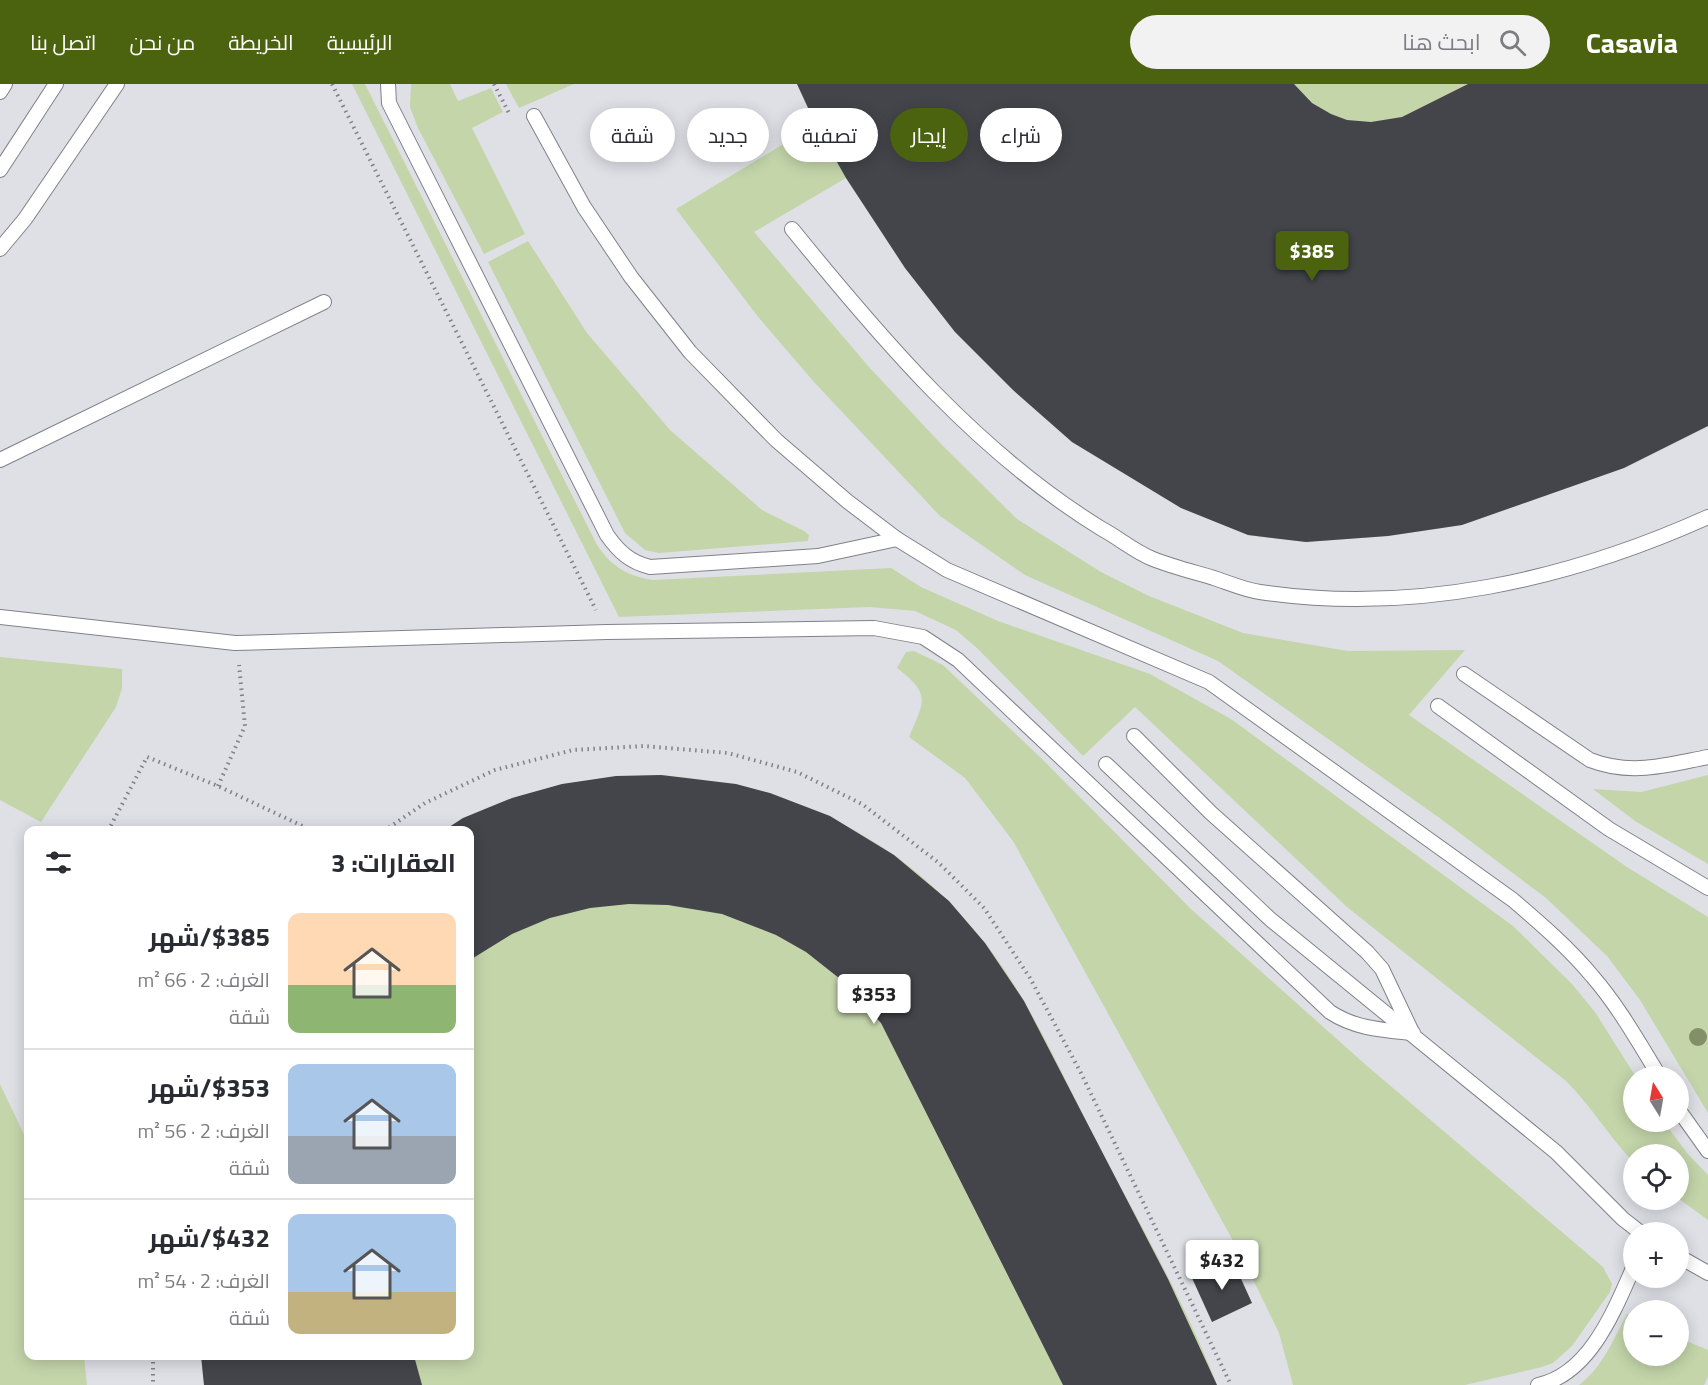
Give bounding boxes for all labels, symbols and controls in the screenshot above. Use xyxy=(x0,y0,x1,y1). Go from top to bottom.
search box xyxy=(1130,15,1550,69)
text: Casavia xyxy=(1586,21,1678,64)
text: ابحث هنا xyxy=(1402,25,1481,59)
text: اتصل بنا xyxy=(30,26,96,58)
text: من نحن xyxy=(129,26,195,58)
text: الخريطة xyxy=(228,26,294,58)
text: الرئيسية xyxy=(327,26,393,58)
icon: search xyxy=(1496,26,1529,59)
chip: شقة xyxy=(590,108,675,162)
chip: جديد xyxy=(687,108,769,162)
chip: تصفية xyxy=(781,108,878,162)
chip: إيجار xyxy=(890,108,968,162)
chip: شراء xyxy=(980,108,1062,162)
pin: $385 xyxy=(1276,231,1348,282)
text: $385 xyxy=(1290,235,1334,266)
text: العقارات: 3 xyxy=(331,843,456,882)
icon: filters xyxy=(42,846,75,879)
text: $385/شهر xyxy=(149,917,270,956)
icon: home xyxy=(336,937,408,1009)
text: الغرف: 2 · 66 m² xyxy=(138,964,270,995)
pin: $353 xyxy=(838,974,910,1025)
text: $353 xyxy=(852,978,896,1009)
text: شقة xyxy=(229,1001,270,1032)
north arrow xyxy=(1623,1066,1689,1132)
map controls xyxy=(1623,1066,1689,1366)
text: $353/شهر xyxy=(149,1068,270,1107)
icon: home xyxy=(336,1088,408,1160)
text: الغرف: 2 · 56 m² xyxy=(138,1115,270,1146)
button: locate xyxy=(1623,1144,1689,1210)
text: شقة xyxy=(229,1152,270,1183)
text: $432/شهر xyxy=(149,1218,270,1257)
button: + xyxy=(1623,1222,1689,1288)
icon: home xyxy=(336,1238,408,1310)
pin: $432 xyxy=(1186,1240,1258,1291)
text: $432 xyxy=(1200,1244,1244,1275)
text: الغرف: 2 · 54 m² xyxy=(138,1265,270,1296)
button: − xyxy=(1623,1300,1689,1366)
text: شقة xyxy=(229,1302,270,1333)

